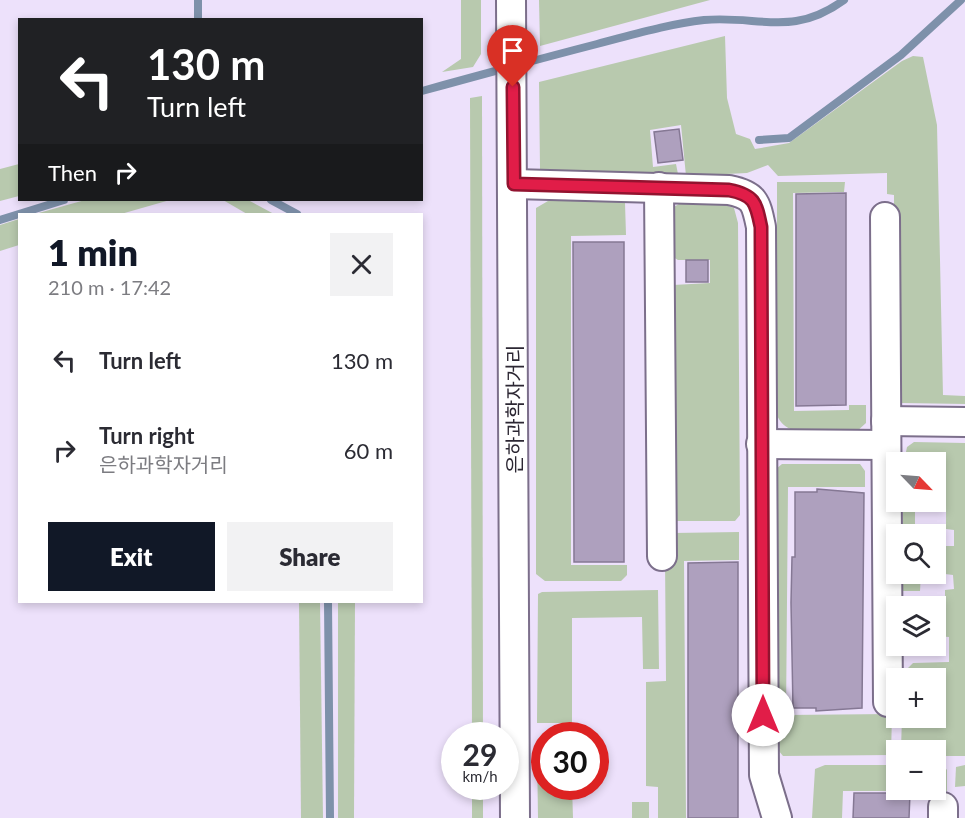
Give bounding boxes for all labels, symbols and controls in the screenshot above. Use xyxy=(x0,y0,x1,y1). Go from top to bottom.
pin xyxy=(487,25,538,87)
icon: arrive xyxy=(496,34,529,67)
text: 130 m xyxy=(147,39,265,89)
icon: left xyxy=(48,42,126,120)
text: Turn left xyxy=(147,90,246,123)
icon: right xyxy=(109,156,142,189)
text: Then xyxy=(48,159,97,186)
text: 1 min xyxy=(48,230,138,274)
button: close xyxy=(330,233,393,296)
text: 210 m · 17:42 xyxy=(48,275,171,299)
icon: left xyxy=(48,344,81,377)
street label: 은하과학자거리 xyxy=(502,345,526,473)
text: Turn left xyxy=(99,347,181,374)
text: 130 m xyxy=(331,347,393,374)
text: Turn right xyxy=(99,422,194,449)
icon: right xyxy=(48,434,81,467)
text: 60 m xyxy=(344,437,393,464)
text: 은하과학자거리 xyxy=(99,452,228,476)
north arrow xyxy=(886,452,946,512)
map controls xyxy=(886,452,946,800)
button: Exit xyxy=(48,522,215,591)
button: Share xyxy=(227,522,393,591)
button: search xyxy=(886,524,946,584)
button: layers xyxy=(886,596,946,656)
button: + xyxy=(886,668,946,728)
position arrow xyxy=(731,683,795,747)
speed limit sign: 30 xyxy=(531,722,609,800)
text: 29 xyxy=(463,736,497,772)
button: − xyxy=(886,740,946,800)
text: km/h xyxy=(462,767,498,785)

